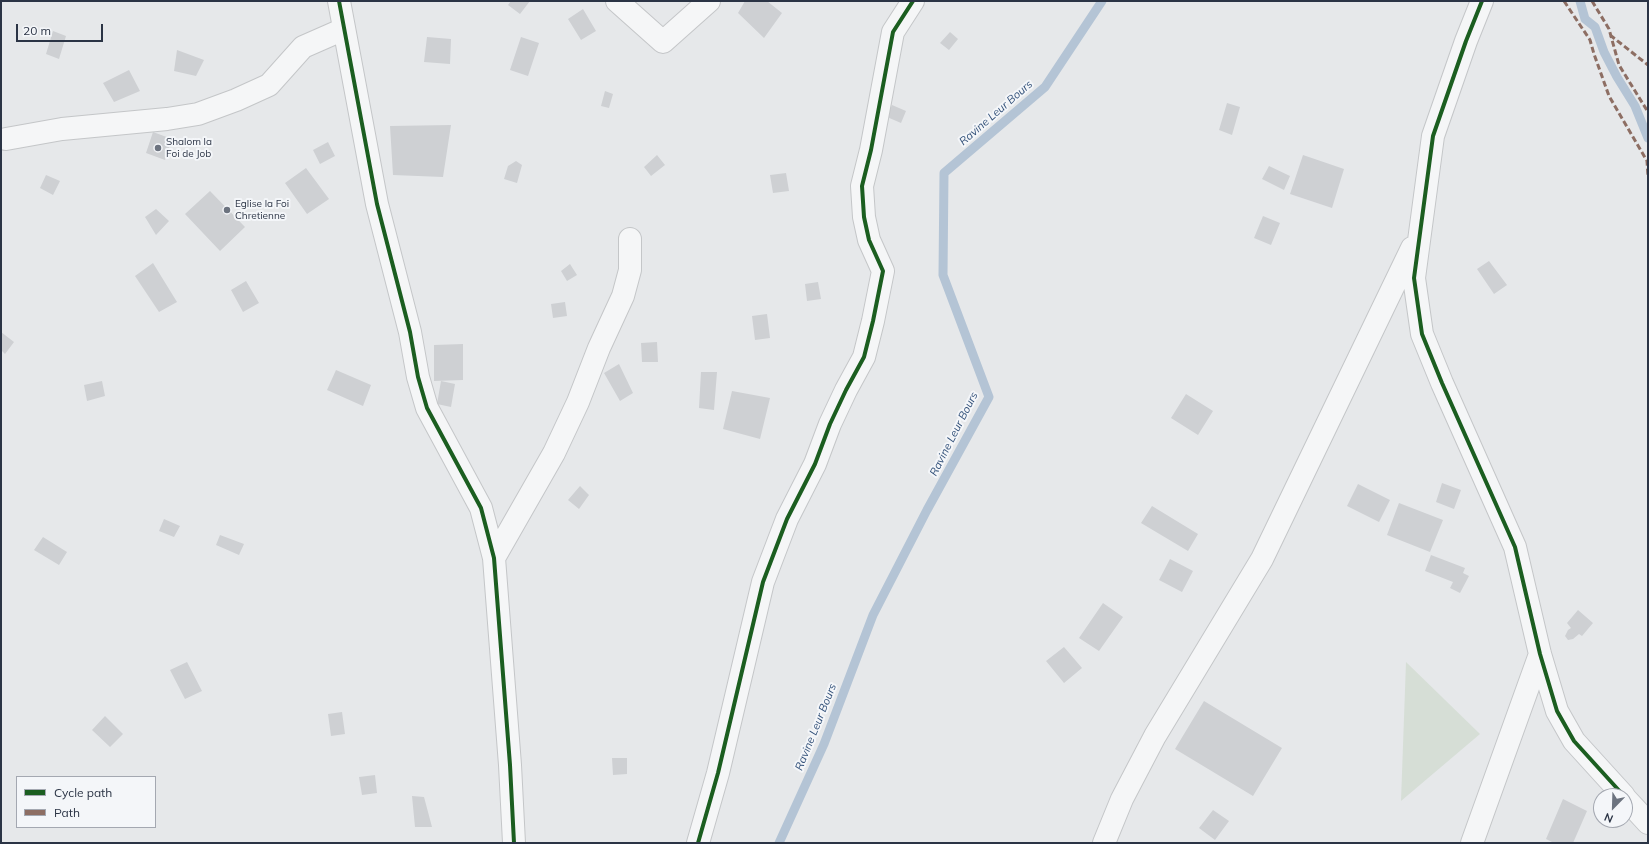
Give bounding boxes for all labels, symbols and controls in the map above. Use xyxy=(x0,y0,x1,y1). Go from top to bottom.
scale bar xyxy=(18,16,105,42)
text: 20 m xyxy=(23,23,51,38)
water label: Ravine Leur Bours xyxy=(957,78,1035,148)
place label: Shalom la Foi de Job xyxy=(166,136,212,160)
marker: Shalom la Foi de Job xyxy=(153,143,163,153)
place label: Eglise la Foi Chretienne xyxy=(235,198,289,222)
marker: Eglise la Foi Chretienne xyxy=(222,205,232,215)
water label: Ravine Leur Bours xyxy=(927,390,981,478)
water label: Ravine Leur Bours xyxy=(793,682,839,772)
legend xyxy=(16,776,156,828)
text: Cycle path xyxy=(54,785,112,800)
north arrow xyxy=(1593,788,1633,828)
text: Path xyxy=(54,805,80,820)
text: N xyxy=(1602,810,1615,826)

